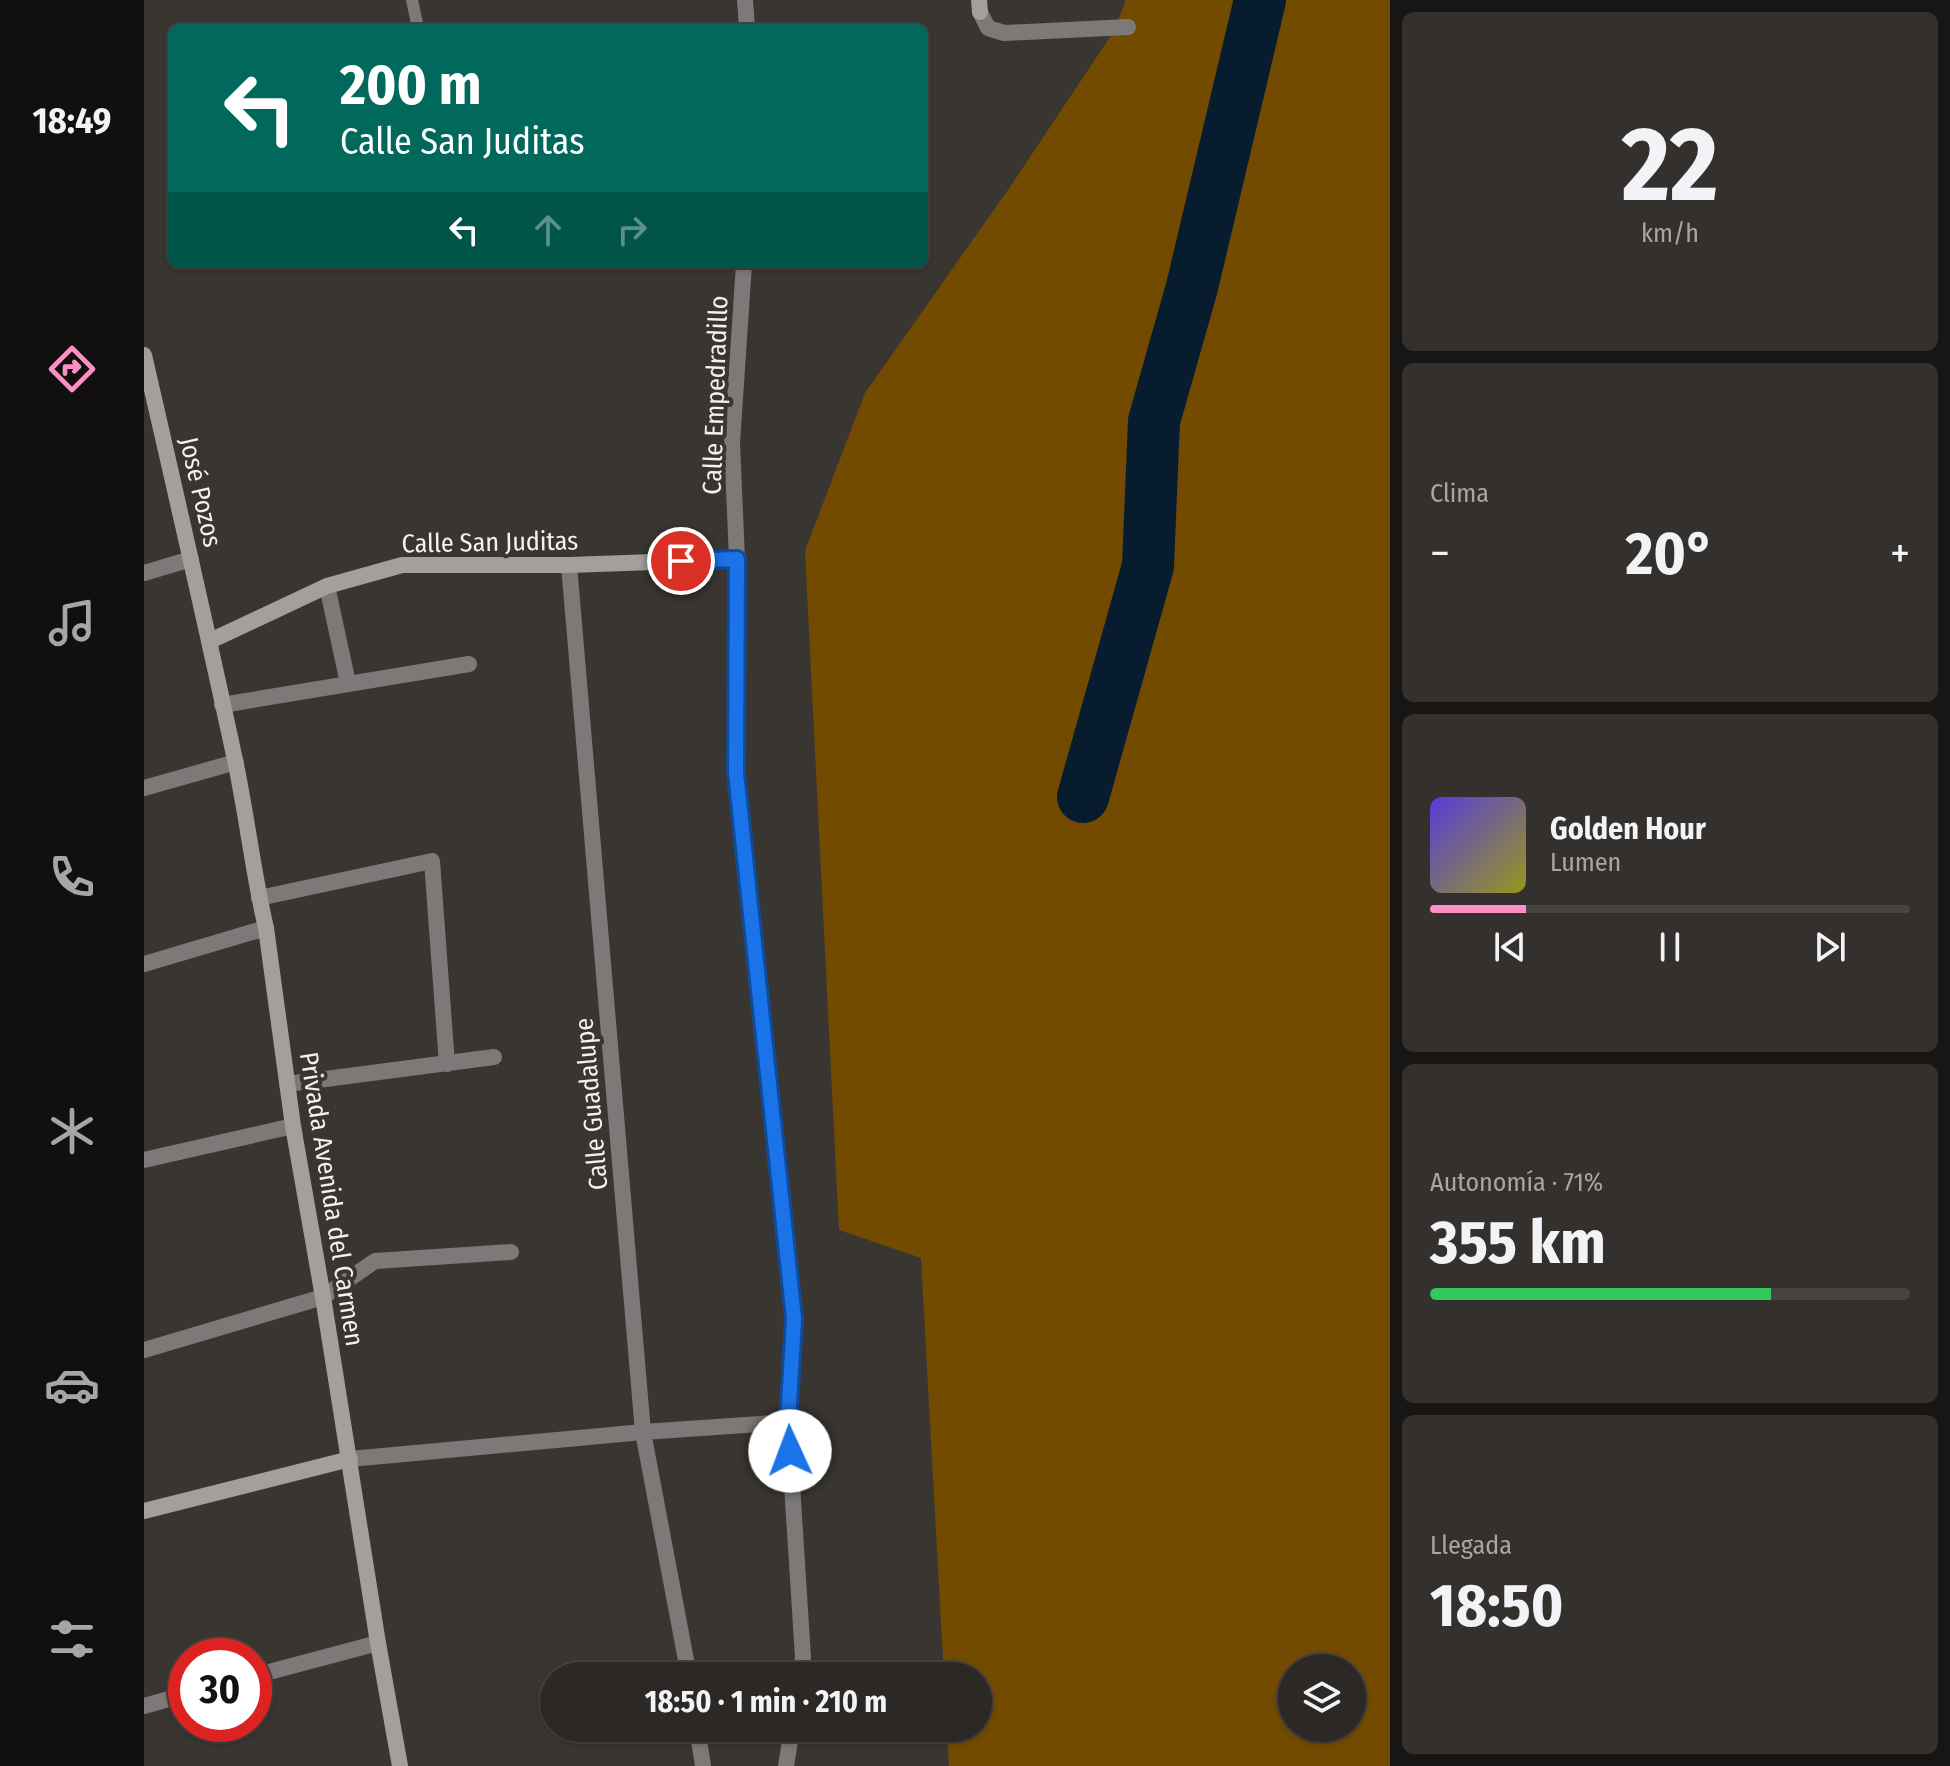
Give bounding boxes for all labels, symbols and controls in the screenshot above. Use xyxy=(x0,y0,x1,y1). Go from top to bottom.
text: 200 m xyxy=(340,52,481,119)
icon: left xyxy=(208,56,312,160)
text: 18:49 xyxy=(33,99,111,143)
text: 22 xyxy=(1622,103,1718,228)
text: Calle San Juditas xyxy=(340,120,585,164)
icon: left xyxy=(442,208,486,252)
icon: ahead xyxy=(526,208,570,252)
icon: right xyxy=(610,208,654,252)
text: km/h xyxy=(1641,218,1699,249)
street label: Calle Empedradillo xyxy=(697,295,734,495)
icon: directions xyxy=(44,341,100,397)
street label: José Pozos xyxy=(173,434,228,550)
text: Clima xyxy=(1430,478,1489,509)
text: 20° xyxy=(1626,518,1714,590)
street label: Calle San Juditas xyxy=(401,525,579,560)
pin xyxy=(647,527,715,595)
text: − xyxy=(1430,527,1450,580)
text: + xyxy=(1890,527,1910,580)
icon: arrive xyxy=(659,539,703,583)
icon: music xyxy=(44,595,100,651)
text: Golden Hour xyxy=(1550,811,1706,847)
text: Lumen xyxy=(1550,847,1621,878)
icon: phone xyxy=(44,849,100,905)
icon: previous xyxy=(1488,925,1532,969)
icon: pause xyxy=(1648,925,1692,969)
icon: next xyxy=(1808,925,1852,969)
street label: Calle Guadalupe xyxy=(569,1017,614,1191)
street label: Privada Avenida del Carmen xyxy=(293,1050,370,1348)
icon: climate xyxy=(44,1103,100,1159)
text: Autonomía · 71% xyxy=(1430,1167,1603,1198)
text: 355 km xyxy=(1430,1207,1606,1279)
icon: car xyxy=(44,1357,100,1413)
position arrow xyxy=(748,1409,832,1493)
text: Llegada xyxy=(1430,1530,1512,1561)
text: 18:50 xyxy=(1430,1570,1564,1642)
icon: filters xyxy=(44,1611,100,1667)
speed limit sign: 30 xyxy=(168,1638,272,1742)
map controls xyxy=(1278,1654,1366,1742)
button: layers xyxy=(1278,1654,1366,1742)
text: 18:50 · 1 min · 210 m xyxy=(645,1684,887,1720)

